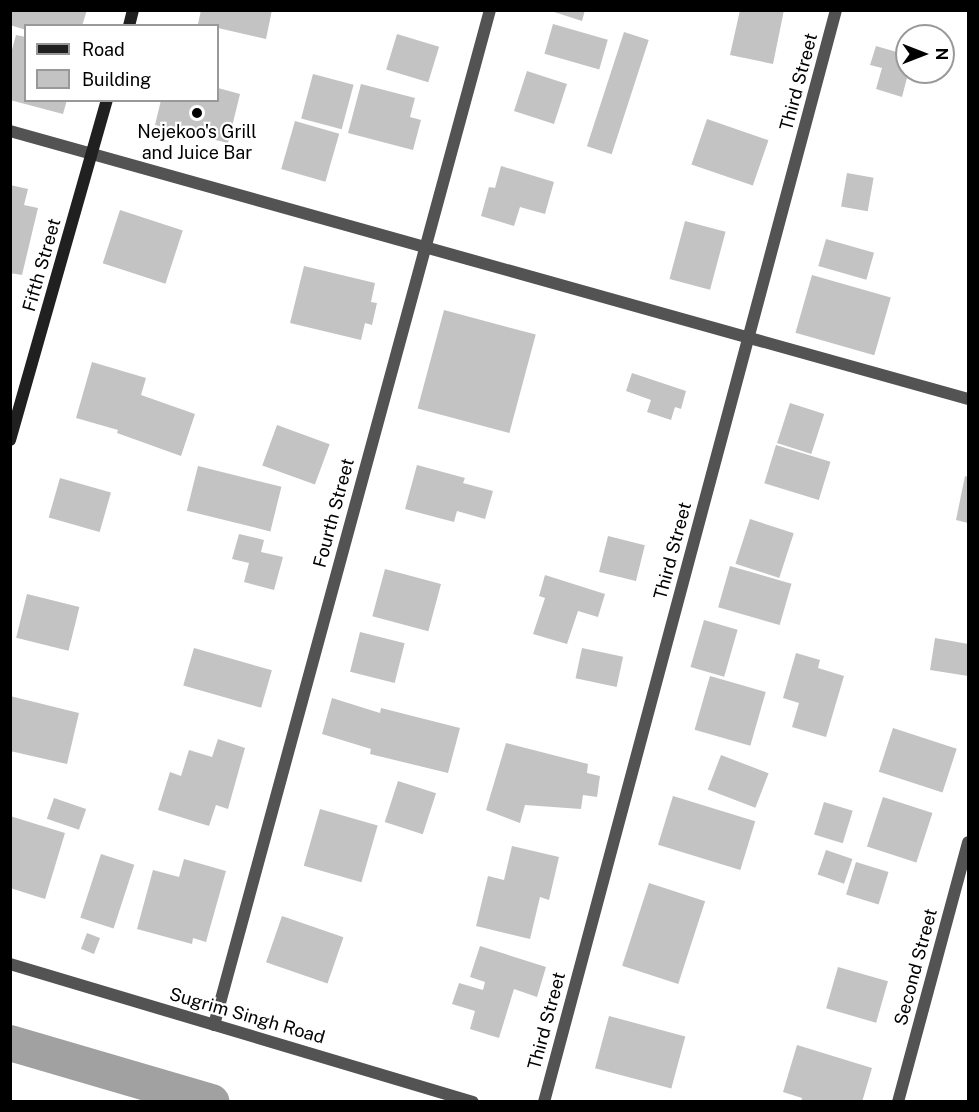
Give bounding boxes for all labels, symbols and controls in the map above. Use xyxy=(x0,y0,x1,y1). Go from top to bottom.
legend xyxy=(24,24,219,102)
north arrow xyxy=(895,24,955,84)
street label: Third Street xyxy=(776,31,822,133)
text: Road xyxy=(82,39,125,60)
text: N xyxy=(932,48,951,60)
text: Building xyxy=(82,69,151,90)
marker: Nejekoo's Grill and Juice Bar xyxy=(190,106,204,120)
place label: Nejekoo's Grill and Juice Bar xyxy=(137,122,257,164)
street label: Fifth Street xyxy=(18,216,66,314)
street label: Fourth Street xyxy=(309,456,359,570)
street label: Third Street xyxy=(650,500,696,602)
street label: Second Street xyxy=(890,906,942,1028)
street label: Third Street xyxy=(524,970,570,1072)
street label: Sugrim Singh Road xyxy=(167,983,327,1049)

